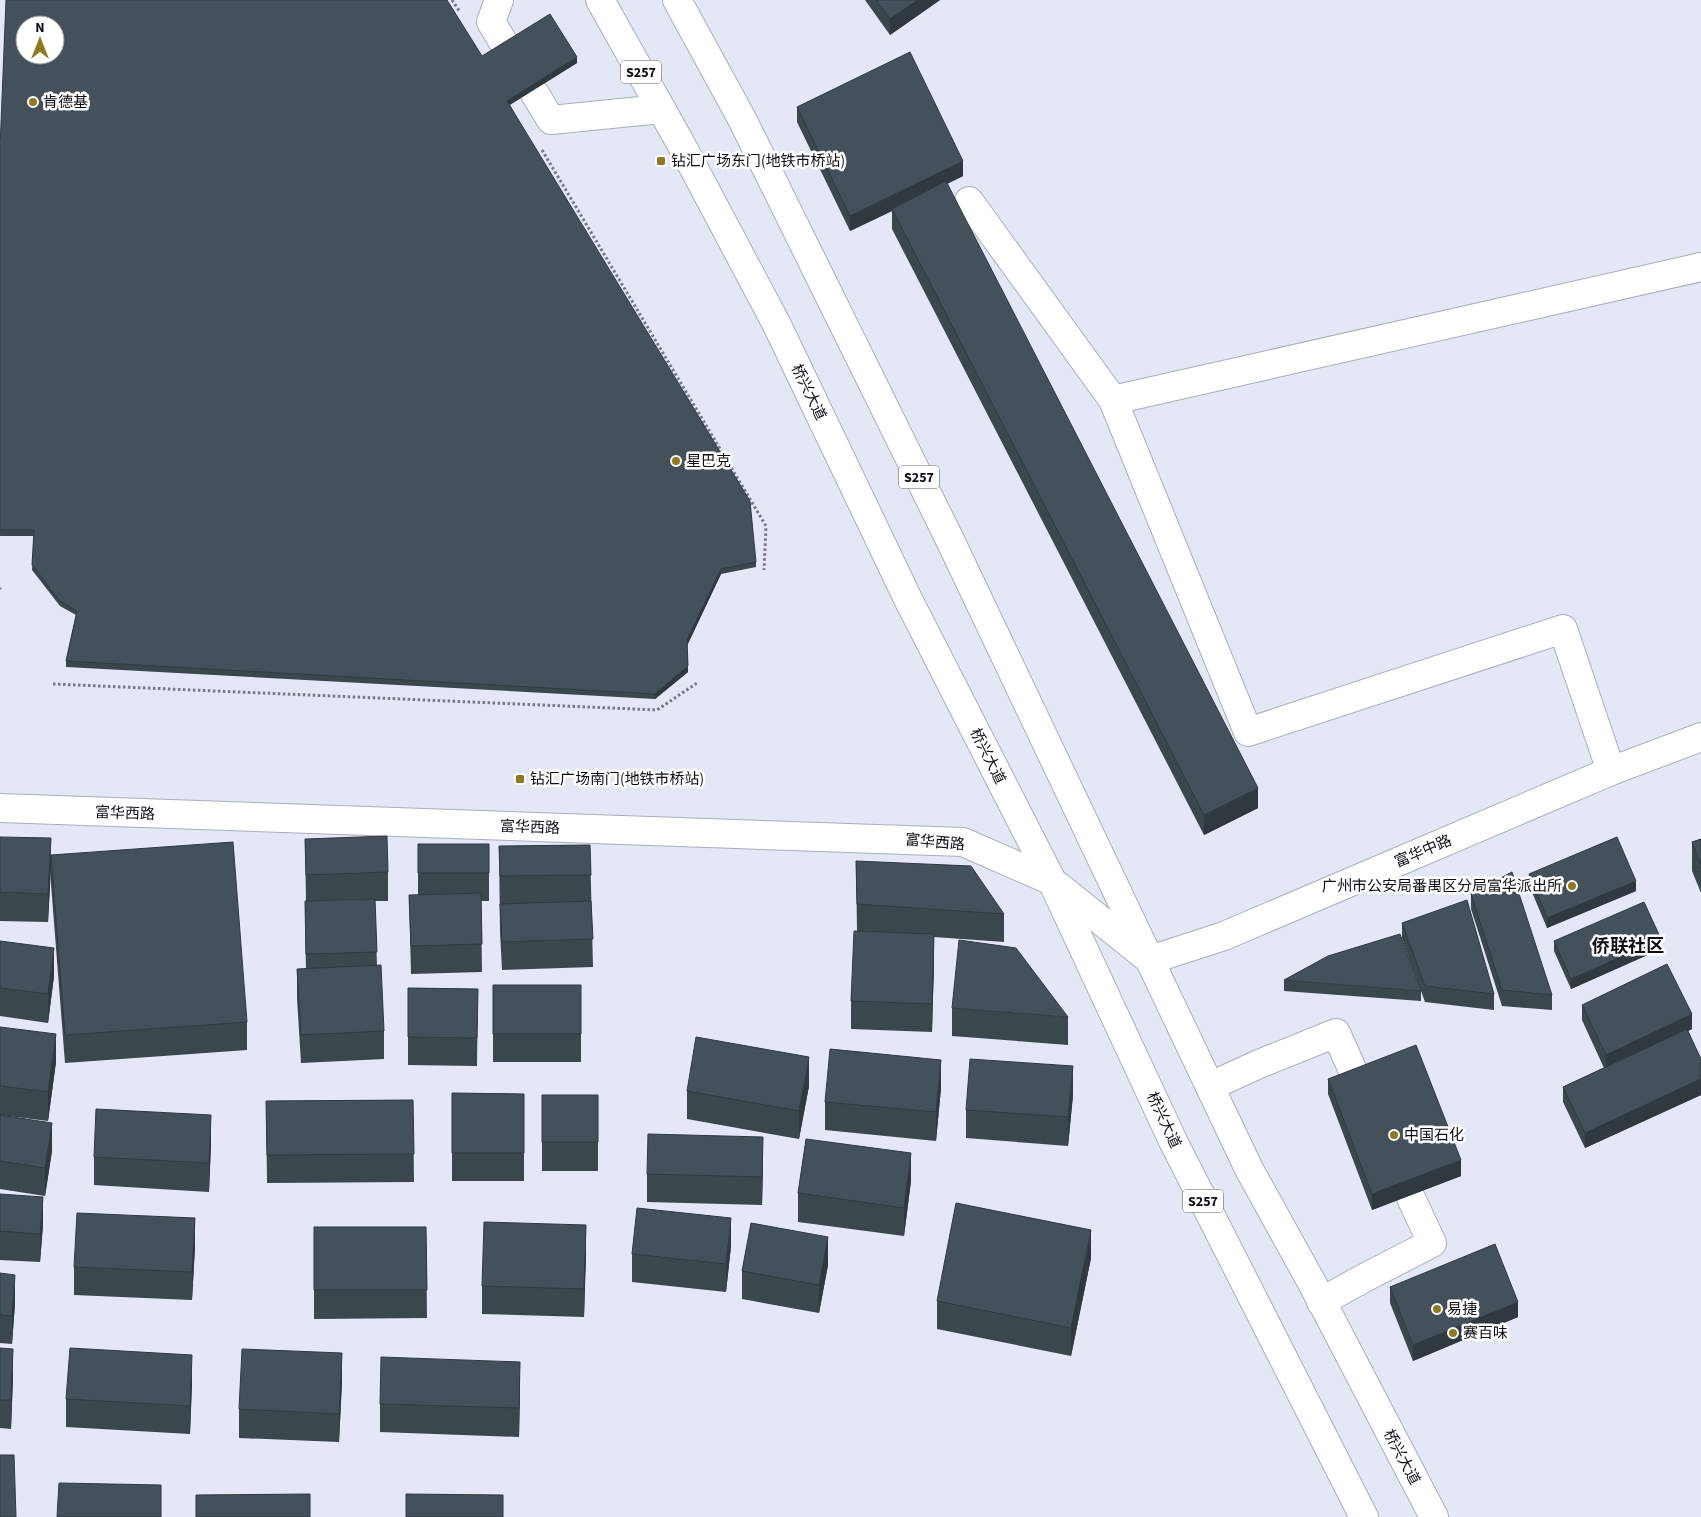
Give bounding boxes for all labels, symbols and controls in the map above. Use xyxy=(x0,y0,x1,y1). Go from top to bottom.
north arrow xyxy=(15,15,65,65)
text: N xyxy=(35,18,45,38)
road number: S257 xyxy=(621,61,661,84)
place label: 肯德基 xyxy=(43,92,88,113)
marker: 肯德基 xyxy=(27,96,39,108)
place label: 钻汇广场东门(地铁市桥站) xyxy=(671,151,845,172)
marker: 钻汇广场东门(地铁市桥站) xyxy=(655,155,667,167)
street label: 桥兴大道 xyxy=(786,361,831,424)
place label: 星巴克 xyxy=(686,451,731,472)
marker: 星巴克 xyxy=(670,455,682,467)
road number: S257 xyxy=(899,466,939,488)
street label: 桥兴大道 xyxy=(965,725,1011,788)
place label: 钻汇广场南门(地铁市桥站) xyxy=(530,769,704,790)
marker: 钻汇广场南门(地铁市桥站) xyxy=(514,773,526,785)
street label: 富华西路 xyxy=(95,802,155,825)
street label: 富华西路 xyxy=(500,816,560,839)
street label: 富华西路 xyxy=(904,829,966,856)
street label: 富华中路 xyxy=(1391,830,1455,873)
place label: 广州市公安局番禺区分局富华派出所 xyxy=(1322,876,1562,897)
marker: 广州市公安局番禺区分局富华派出所 xyxy=(1566,880,1578,892)
district label: 侨联社区 xyxy=(1592,934,1664,959)
street label: 桥兴大道 xyxy=(1141,1089,1186,1152)
place label: 中国石化 xyxy=(1404,1125,1464,1146)
marker: 中国石化 xyxy=(1388,1129,1400,1141)
road number: S257 xyxy=(1183,1190,1223,1212)
place label: 易捷 xyxy=(1447,1299,1477,1320)
marker: 易捷 xyxy=(1431,1303,1443,1315)
place label: 赛百味 xyxy=(1463,1323,1508,1344)
marker: 赛百味 xyxy=(1447,1327,1459,1339)
street label: 桥兴大道 xyxy=(1378,1426,1425,1489)

